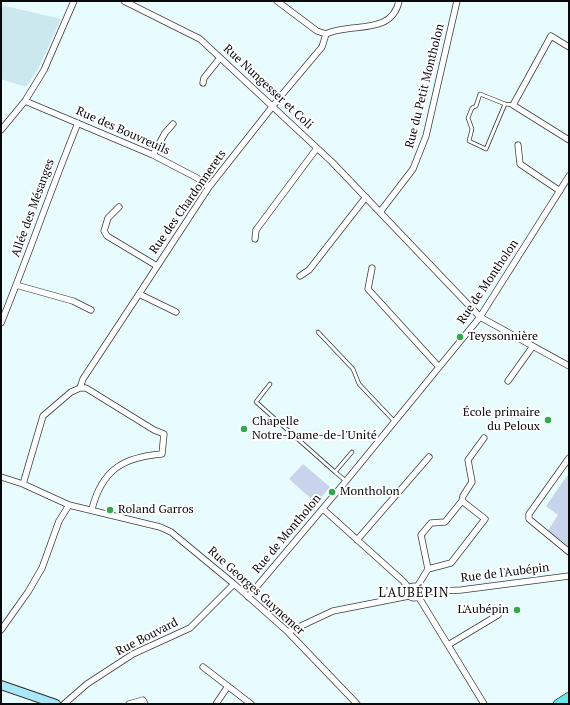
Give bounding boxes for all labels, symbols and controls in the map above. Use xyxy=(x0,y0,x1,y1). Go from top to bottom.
street label: Rue du Petit Montholon xyxy=(403,22,447,150)
street label: Rue Nungesser et Coli xyxy=(220,42,316,132)
street label: Rue des Bouvreuils xyxy=(74,104,172,158)
street label: Rue des Chardonnerets xyxy=(147,147,229,257)
street label: Allée des Mésanges xyxy=(9,157,57,259)
street label: Rue de Montholon xyxy=(454,237,522,327)
place label: Teyssonnière xyxy=(468,330,538,344)
marker: Teyssonnière xyxy=(455,332,465,342)
place label: École primaire du Peloux xyxy=(463,406,540,434)
place label: Chapelle Notre-Dame-de-l'Unité xyxy=(252,415,377,443)
marker: École primaire du Peloux xyxy=(543,415,553,425)
marker: Chapelle Notre-Dame-de-l'Unité xyxy=(239,424,249,434)
place label: Montholon xyxy=(340,485,400,499)
marker: Montholon xyxy=(327,487,337,497)
street label: Rue de Montholon xyxy=(250,492,324,576)
place label: Roland Garros xyxy=(118,503,194,517)
marker: Roland Garros xyxy=(105,505,115,515)
street label: Rue Georges Guynemer xyxy=(205,544,307,638)
street label: Rue de l'Aubépin xyxy=(460,560,550,586)
district label: L'AUBÉPIN xyxy=(379,585,449,601)
place label: L'Aubépin xyxy=(457,603,509,617)
marker: L'Aubépin xyxy=(512,605,522,615)
street label: Rue Bouvard xyxy=(114,615,180,659)

